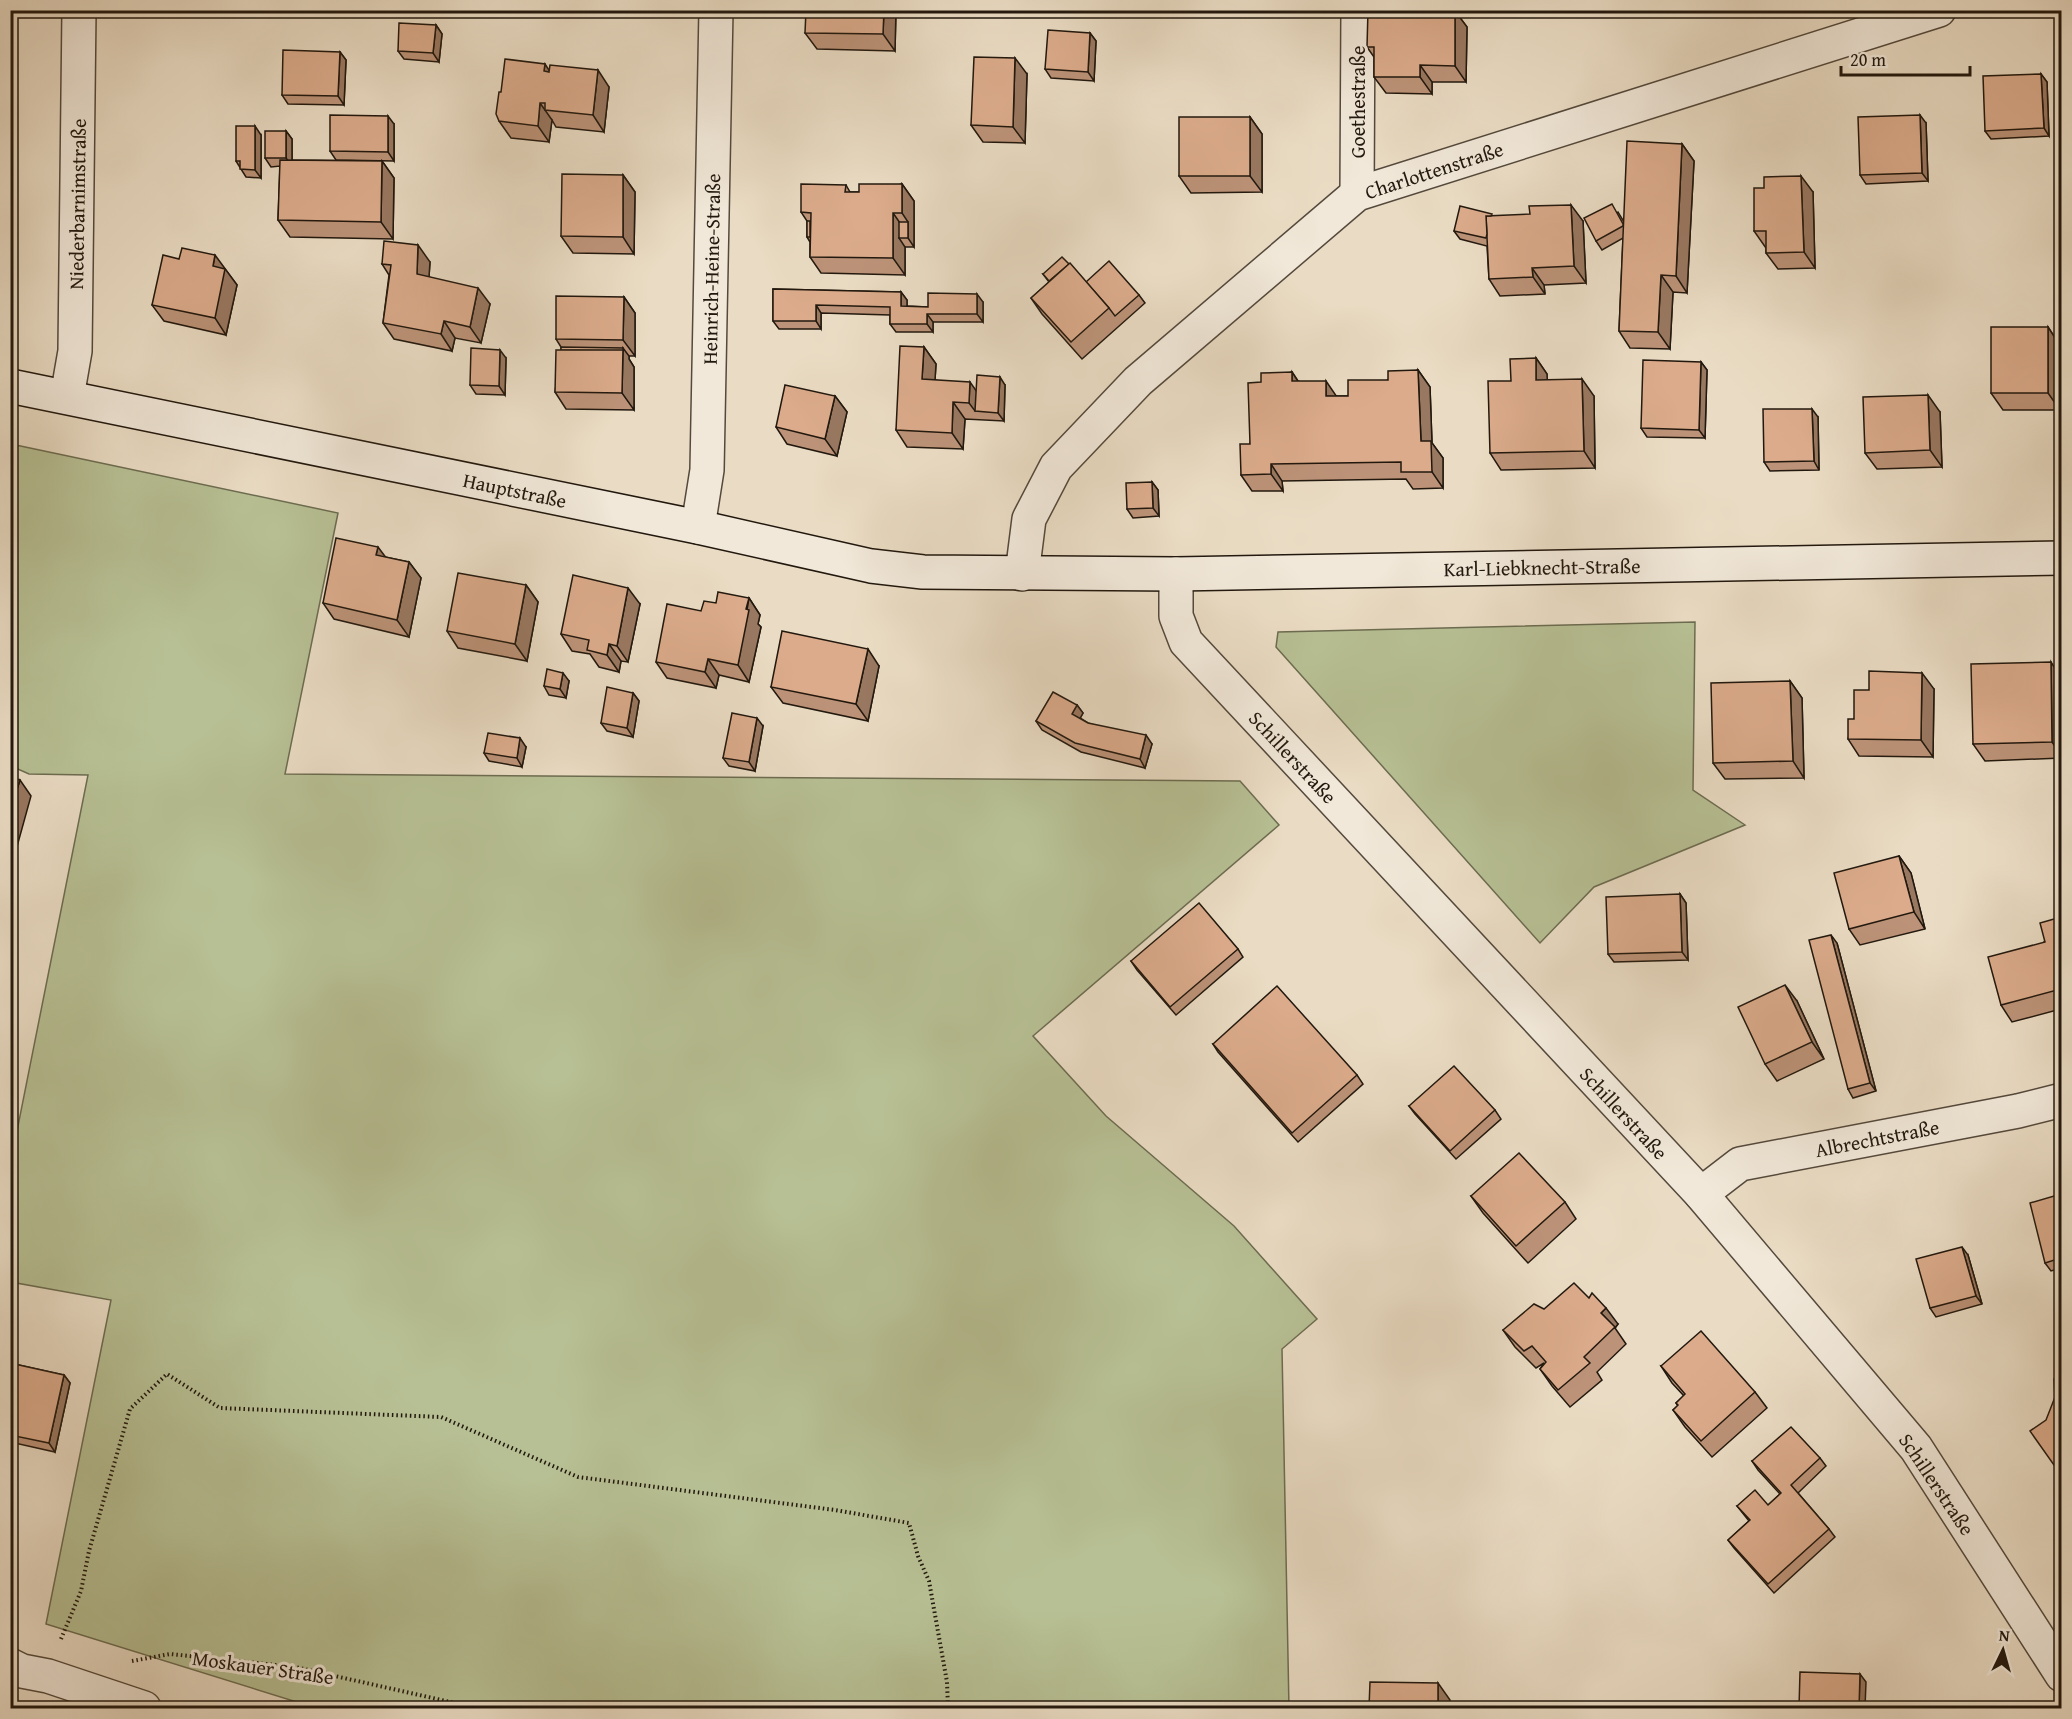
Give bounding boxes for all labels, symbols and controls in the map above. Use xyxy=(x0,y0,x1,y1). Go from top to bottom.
scale bar xyxy=(1841,39,1970,77)
street label: Goethestraße xyxy=(1343,46,1372,158)
text: 20 m xyxy=(1850,46,1886,73)
street label: Niederbarnimstraße xyxy=(61,118,93,290)
street label: Charlottenstraße xyxy=(1361,134,1507,206)
street label: Heinrich-Heine-Straße xyxy=(695,173,727,365)
street label: Hauptstraße xyxy=(461,465,569,515)
street label: Karl-Liebknecht-Straße xyxy=(1443,551,1641,583)
street label: Schillerstraße xyxy=(1242,704,1344,810)
street label: Schillerstraße xyxy=(1573,1060,1675,1166)
street label: Albrechtstraße xyxy=(1812,1112,1942,1164)
street label: Schillerstraße xyxy=(1892,1427,1982,1541)
north arrow xyxy=(1973,1620,2033,1680)
text: N xyxy=(1998,1623,2011,1648)
street label: Moskauer Straße xyxy=(190,1643,336,1691)

